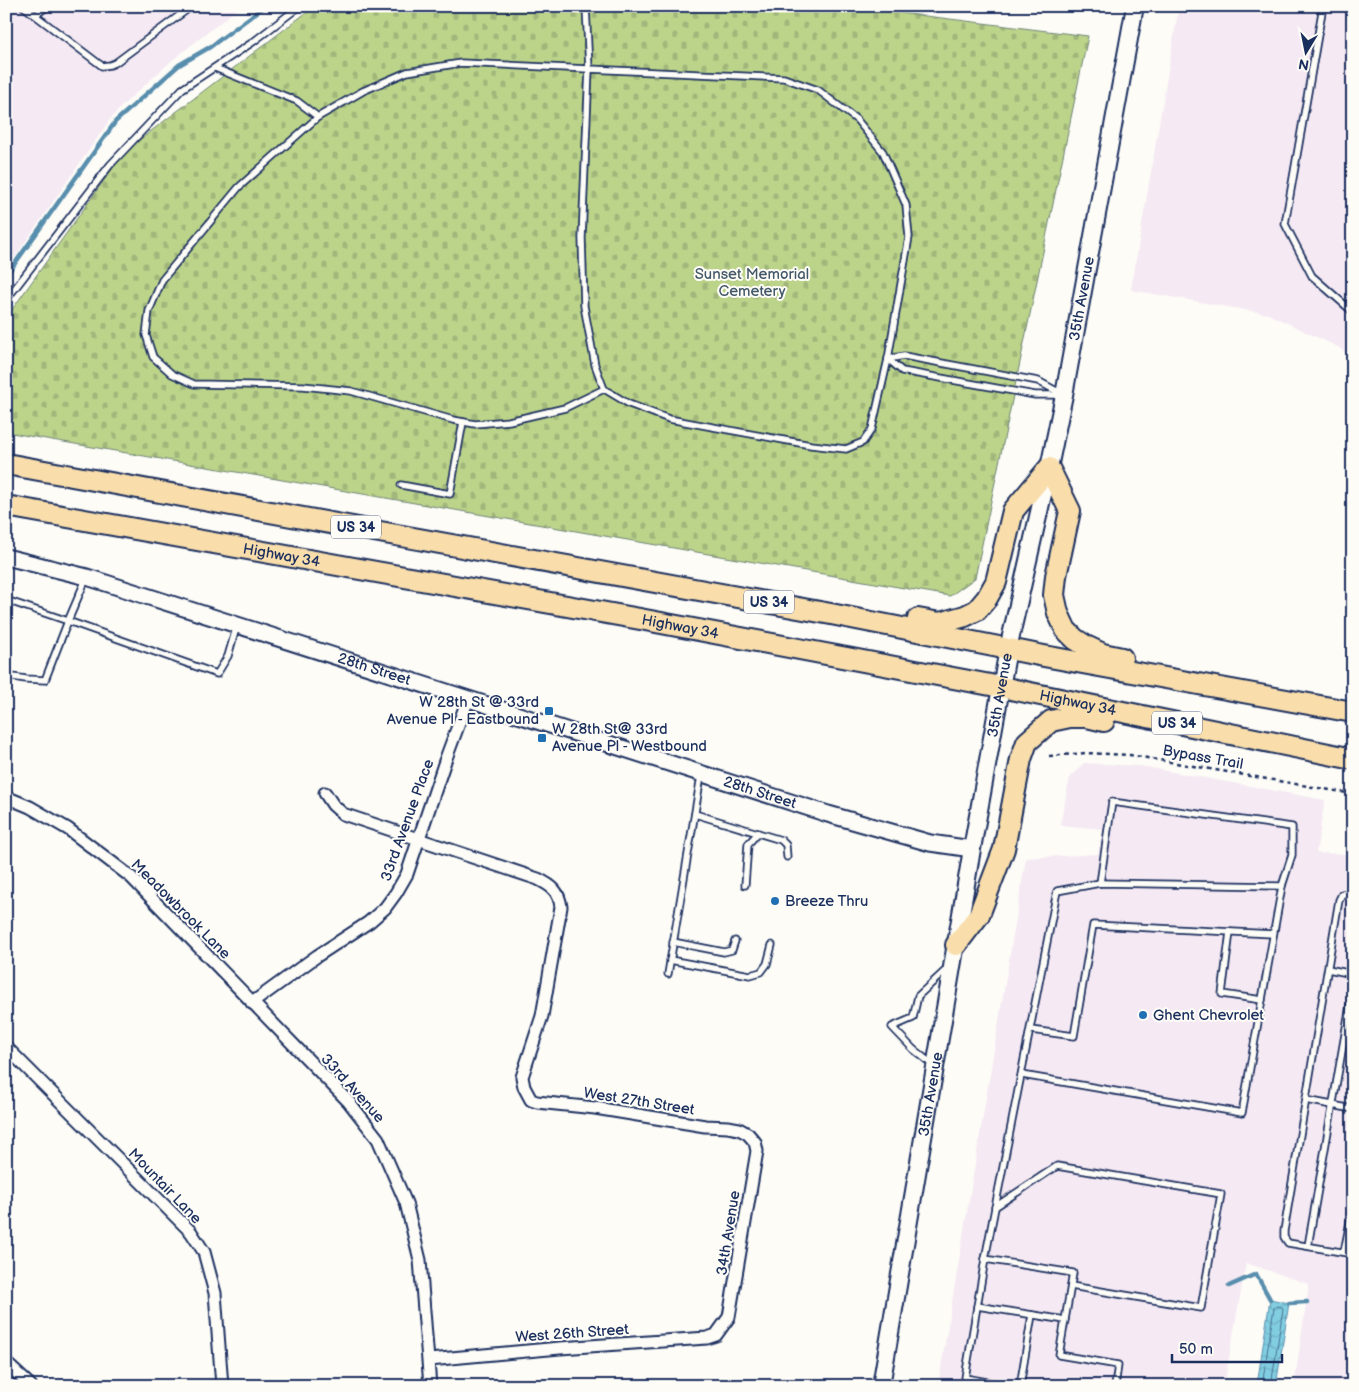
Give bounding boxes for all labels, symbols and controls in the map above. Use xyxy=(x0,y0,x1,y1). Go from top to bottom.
north arrow xyxy=(1282,28,1332,78)
text: N xyxy=(1297,55,1310,74)
street label: 35th Avenue xyxy=(1065,255,1099,342)
park label: Sunset Memorial Cemetery xyxy=(695,265,809,301)
road number: US 34 xyxy=(331,516,381,538)
street label: Highway 34 xyxy=(241,539,322,572)
road number: US 34 xyxy=(744,590,794,614)
street label: Highway 34 xyxy=(640,611,720,644)
street label: 28th Street xyxy=(335,649,413,690)
street label: 35th Avenue xyxy=(983,652,1017,739)
street label: Highway 34 xyxy=(1038,686,1118,720)
place label: W 28th St @ 33rd Avenue Pl - Eastbound xyxy=(387,693,539,729)
marker: W 28th St @ 33rd Avenue Pl - Eastbound xyxy=(543,705,555,717)
road number: US 34 xyxy=(1152,711,1202,734)
place label: W 28th St@ 33rd Avenue Pl - Westbound xyxy=(552,720,707,756)
marker: W 28th St@ 33rd Avenue Pl - Westbound xyxy=(536,732,548,744)
street label: Bypass Trail xyxy=(1161,741,1245,774)
street label: 33rd Avenue Place xyxy=(377,756,438,884)
street label: 28th Street xyxy=(721,772,799,813)
street label: Meadowbrook Lane xyxy=(127,855,235,963)
place label: Breeze Thru xyxy=(785,892,868,911)
marker: Breeze Thru xyxy=(769,895,781,907)
place label: Ghent Chevrolet xyxy=(1153,1006,1264,1025)
marker: Ghent Chevrolet xyxy=(1137,1009,1149,1021)
street label: 33rd Avenue xyxy=(317,1050,389,1127)
street label: 35th Avenue xyxy=(914,1051,947,1138)
street label: West 27th Street xyxy=(582,1083,696,1120)
street label: Mountair Lane xyxy=(124,1145,206,1228)
street label: 34th Avenue xyxy=(712,1189,745,1277)
street label: West 26th Street xyxy=(515,1320,630,1347)
scale bar xyxy=(1172,1332,1282,1364)
text: 50 m xyxy=(1179,1340,1213,1359)

